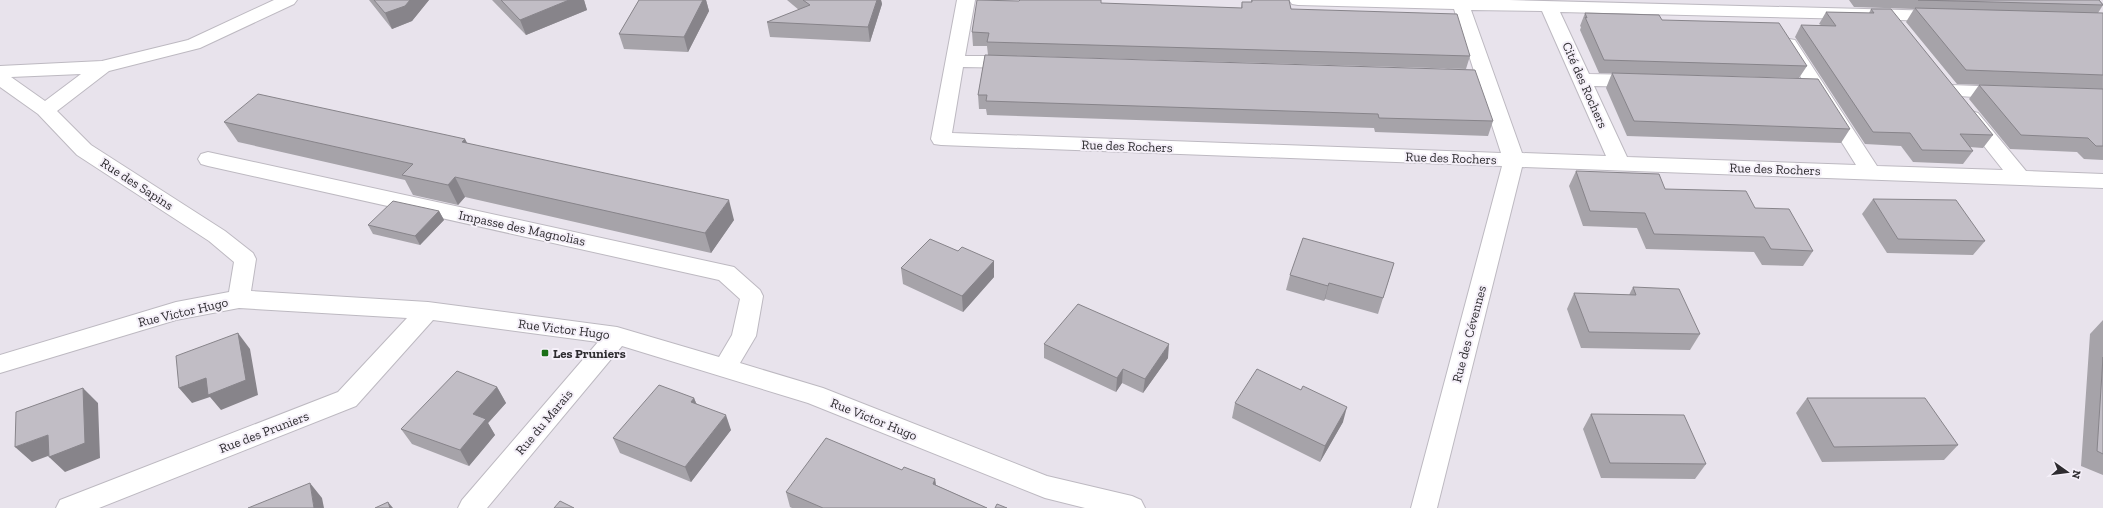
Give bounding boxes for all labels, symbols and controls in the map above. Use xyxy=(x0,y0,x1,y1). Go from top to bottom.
street label: Cité des Rochers xyxy=(1559,40,1611,131)
street label: Rue des Rochers xyxy=(1081,137,1173,155)
street label: Rue des Rochers xyxy=(1405,149,1497,167)
street label: Rue des Sapins xyxy=(98,155,176,213)
street label: Rue des Rochers xyxy=(1729,160,1821,178)
street label: Impasse des Magnolias xyxy=(457,207,587,249)
street label: Rue des Cévennes xyxy=(1449,284,1489,384)
street label: Rue Victor Hugo xyxy=(136,294,230,330)
street label: Rue Victor Hugo xyxy=(517,316,611,342)
place label: Les Pruniers xyxy=(553,346,626,361)
marker: Les Pruniers xyxy=(540,348,550,358)
street label: Rue du Marais xyxy=(512,386,576,458)
street label: Rue Victor Hugo xyxy=(828,395,920,443)
street label: Rue des Pruniers xyxy=(217,408,311,456)
north arrow xyxy=(2047,452,2087,492)
text: N xyxy=(2069,469,2084,481)

